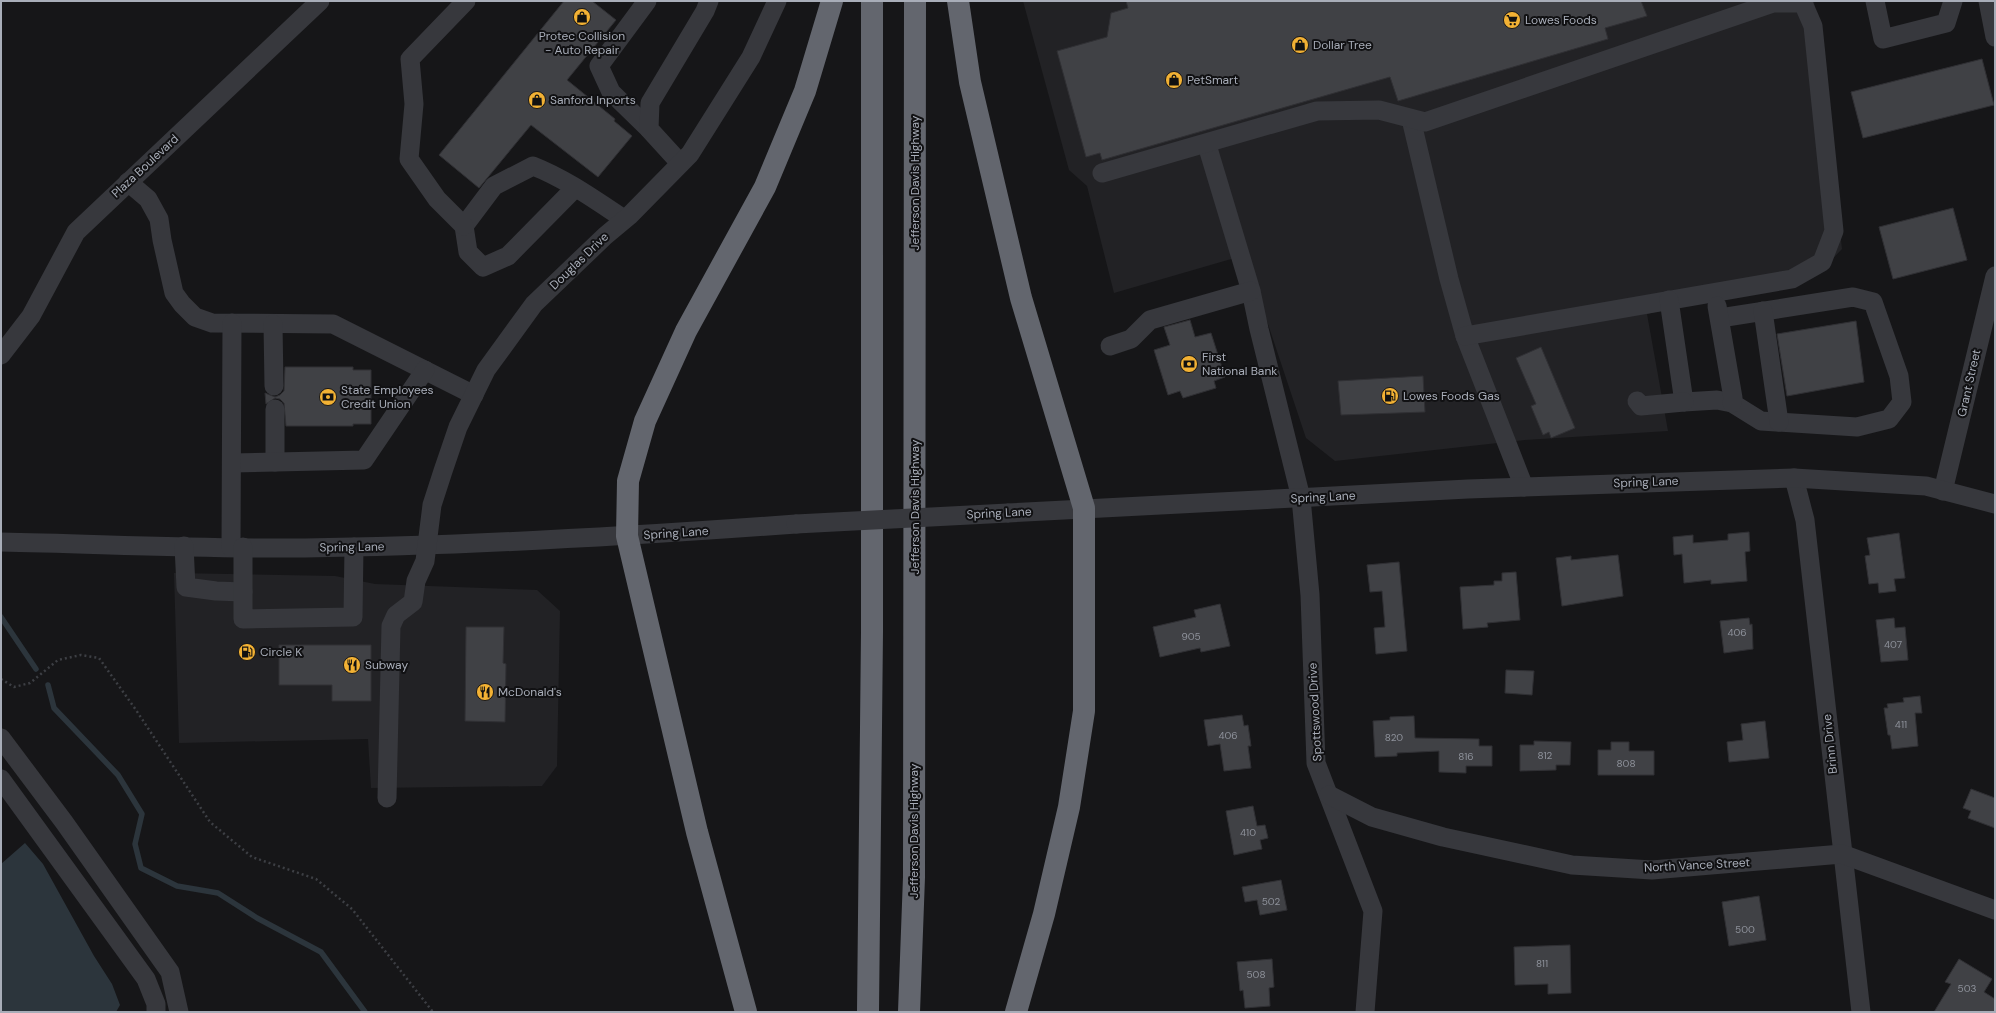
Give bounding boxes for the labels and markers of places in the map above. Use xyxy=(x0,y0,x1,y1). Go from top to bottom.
shop icon: Protec Collision - Auto Repair xyxy=(572,7,592,27)
supermarket icon: Lowes Foods xyxy=(1502,10,1522,30)
place label: Lowes Foods xyxy=(1525,12,1597,28)
place label: Protec Collision - Auto Repair xyxy=(539,28,625,58)
shop icon: Dollar Tree xyxy=(1290,35,1310,55)
place label: Dollar Tree xyxy=(1313,37,1372,53)
shop icon: PetSmart xyxy=(1164,70,1184,90)
place label: PetSmart xyxy=(1187,72,1239,88)
shop icon: Sanford Inports xyxy=(527,90,547,110)
place label: Sanford Inports xyxy=(550,92,636,108)
place label: First National Bank xyxy=(1202,349,1277,379)
bank icon: First National Bank xyxy=(1179,354,1199,374)
place label: State Employees Credit Union xyxy=(341,382,434,412)
fuel station icon: Lowes Foods Gas xyxy=(1380,386,1400,406)
bank icon: State Employees Credit Union xyxy=(318,387,338,407)
place label: Lowes Foods Gas xyxy=(1403,388,1500,404)
fuel station icon: Circle K xyxy=(237,642,257,662)
place label: Circle K xyxy=(260,644,302,660)
restaurant icon: Subway xyxy=(342,655,362,675)
place label: Subway xyxy=(365,657,408,673)
restaurant icon: McDonald's xyxy=(475,682,495,702)
place label: McDonald's xyxy=(498,684,562,700)

